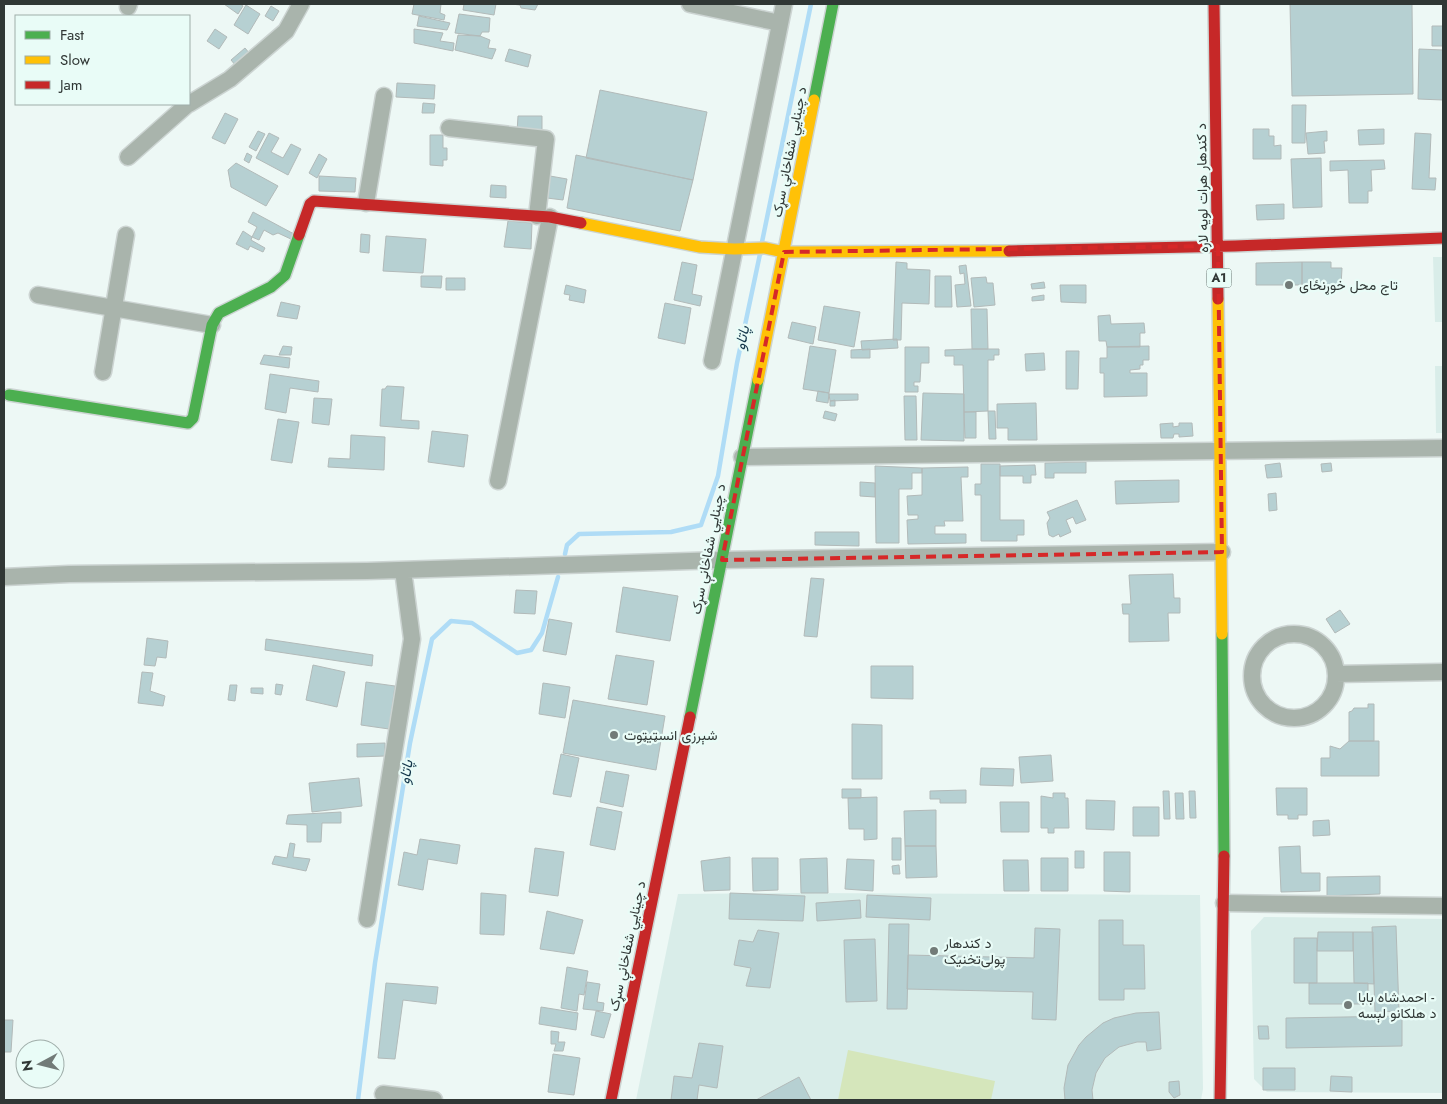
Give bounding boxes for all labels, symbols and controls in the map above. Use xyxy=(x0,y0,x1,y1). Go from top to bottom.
legend xyxy=(15,15,190,105)
text: Fast xyxy=(60,24,84,46)
text: Slow xyxy=(60,49,91,71)
text: Jam xyxy=(58,74,83,96)
street label: د چينايي شفاخانې سړک xyxy=(767,85,814,220)
street label: د کندهار هرات لویه لاره xyxy=(1191,123,1213,253)
road number: A1 xyxy=(1206,268,1232,288)
place label: تاج محل خوړنځای xyxy=(1299,275,1398,296)
marker: تاج محل خوړنځای xyxy=(1283,279,1295,291)
water label: پاتاو xyxy=(729,324,755,352)
street label: د چينايي شفاخانې سړک xyxy=(686,482,733,617)
place label: شېرزی انسټيټوت xyxy=(624,725,717,745)
marker: شېرزی انسټيټوت xyxy=(608,729,620,741)
water label: پاتاو xyxy=(393,758,419,786)
street label: د چينايي شفاخانې سړک xyxy=(603,879,654,1014)
place label: د کندهار پولی‌تخنیک xyxy=(943,933,1005,969)
marker: د کندهار پولی‌تخنیک xyxy=(928,945,940,957)
place label: احمدشاه بابا - د هلکانو لېسه xyxy=(1358,987,1437,1023)
marker: احمدشاه بابا - د هلکانو لېسه xyxy=(1342,999,1354,1011)
north arrow xyxy=(15,1039,65,1089)
text: N xyxy=(16,1059,38,1072)

